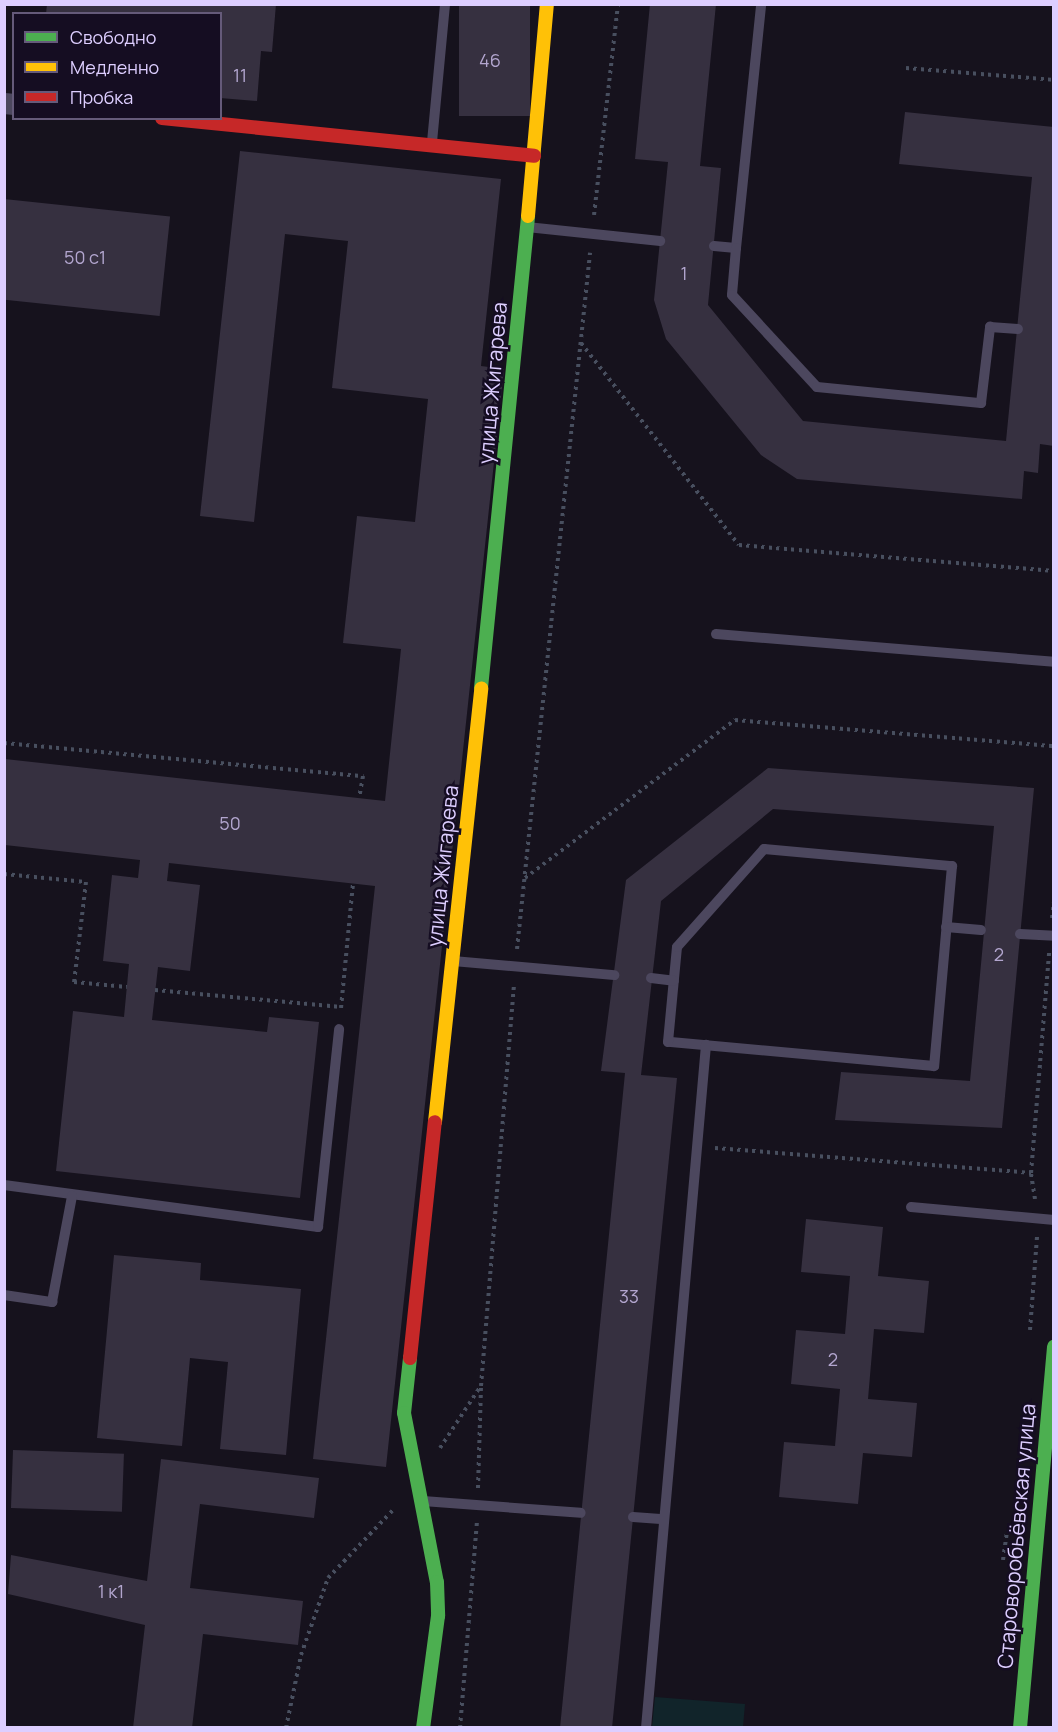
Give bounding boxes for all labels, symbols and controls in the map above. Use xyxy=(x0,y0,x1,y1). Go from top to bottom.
legend xyxy=(12,12,222,120)
text: Свободно xyxy=(70,25,156,49)
house number: 46 xyxy=(479,49,501,71)
text: Медленно xyxy=(70,55,159,79)
house number: 11 xyxy=(233,64,247,86)
text: Пробка xyxy=(70,85,133,109)
house number: 50 с1 xyxy=(64,246,106,268)
house number: 1 xyxy=(680,262,688,284)
street label: улица Жигарева xyxy=(472,301,512,465)
street label: улица Жигарева xyxy=(421,784,463,948)
house number: 50 xyxy=(219,812,241,834)
house number: 2 xyxy=(994,943,1004,965)
house number: 33 xyxy=(619,1285,639,1307)
house number: 2 xyxy=(828,1348,838,1370)
street label: Староворобьёвская улица xyxy=(992,1402,1040,1670)
house number: 1 к1 xyxy=(98,1580,124,1602)

